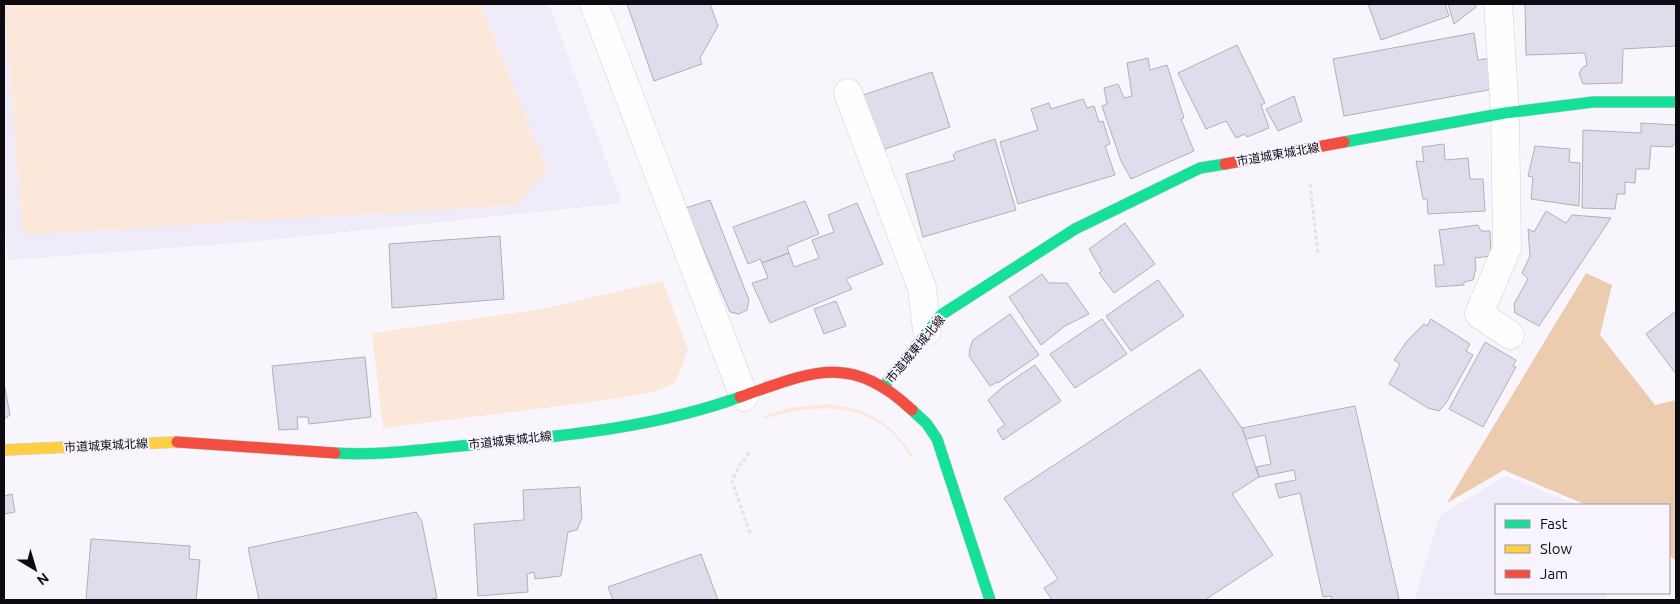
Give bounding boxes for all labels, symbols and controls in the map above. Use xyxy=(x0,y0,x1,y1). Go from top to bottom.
street label: 市道城東城北線 xyxy=(1236,140,1320,168)
street label: 市道城東城北線 xyxy=(883,313,947,385)
street label: 市道城東城北線 xyxy=(468,429,552,451)
street label: 市道城東城北線 xyxy=(64,436,148,454)
legend xyxy=(1495,504,1670,594)
text: Fast xyxy=(1540,515,1568,532)
text: Slow xyxy=(1540,540,1573,557)
north arrow xyxy=(10,544,60,594)
text: Jam xyxy=(1540,565,1568,582)
text: N xyxy=(34,570,52,589)

